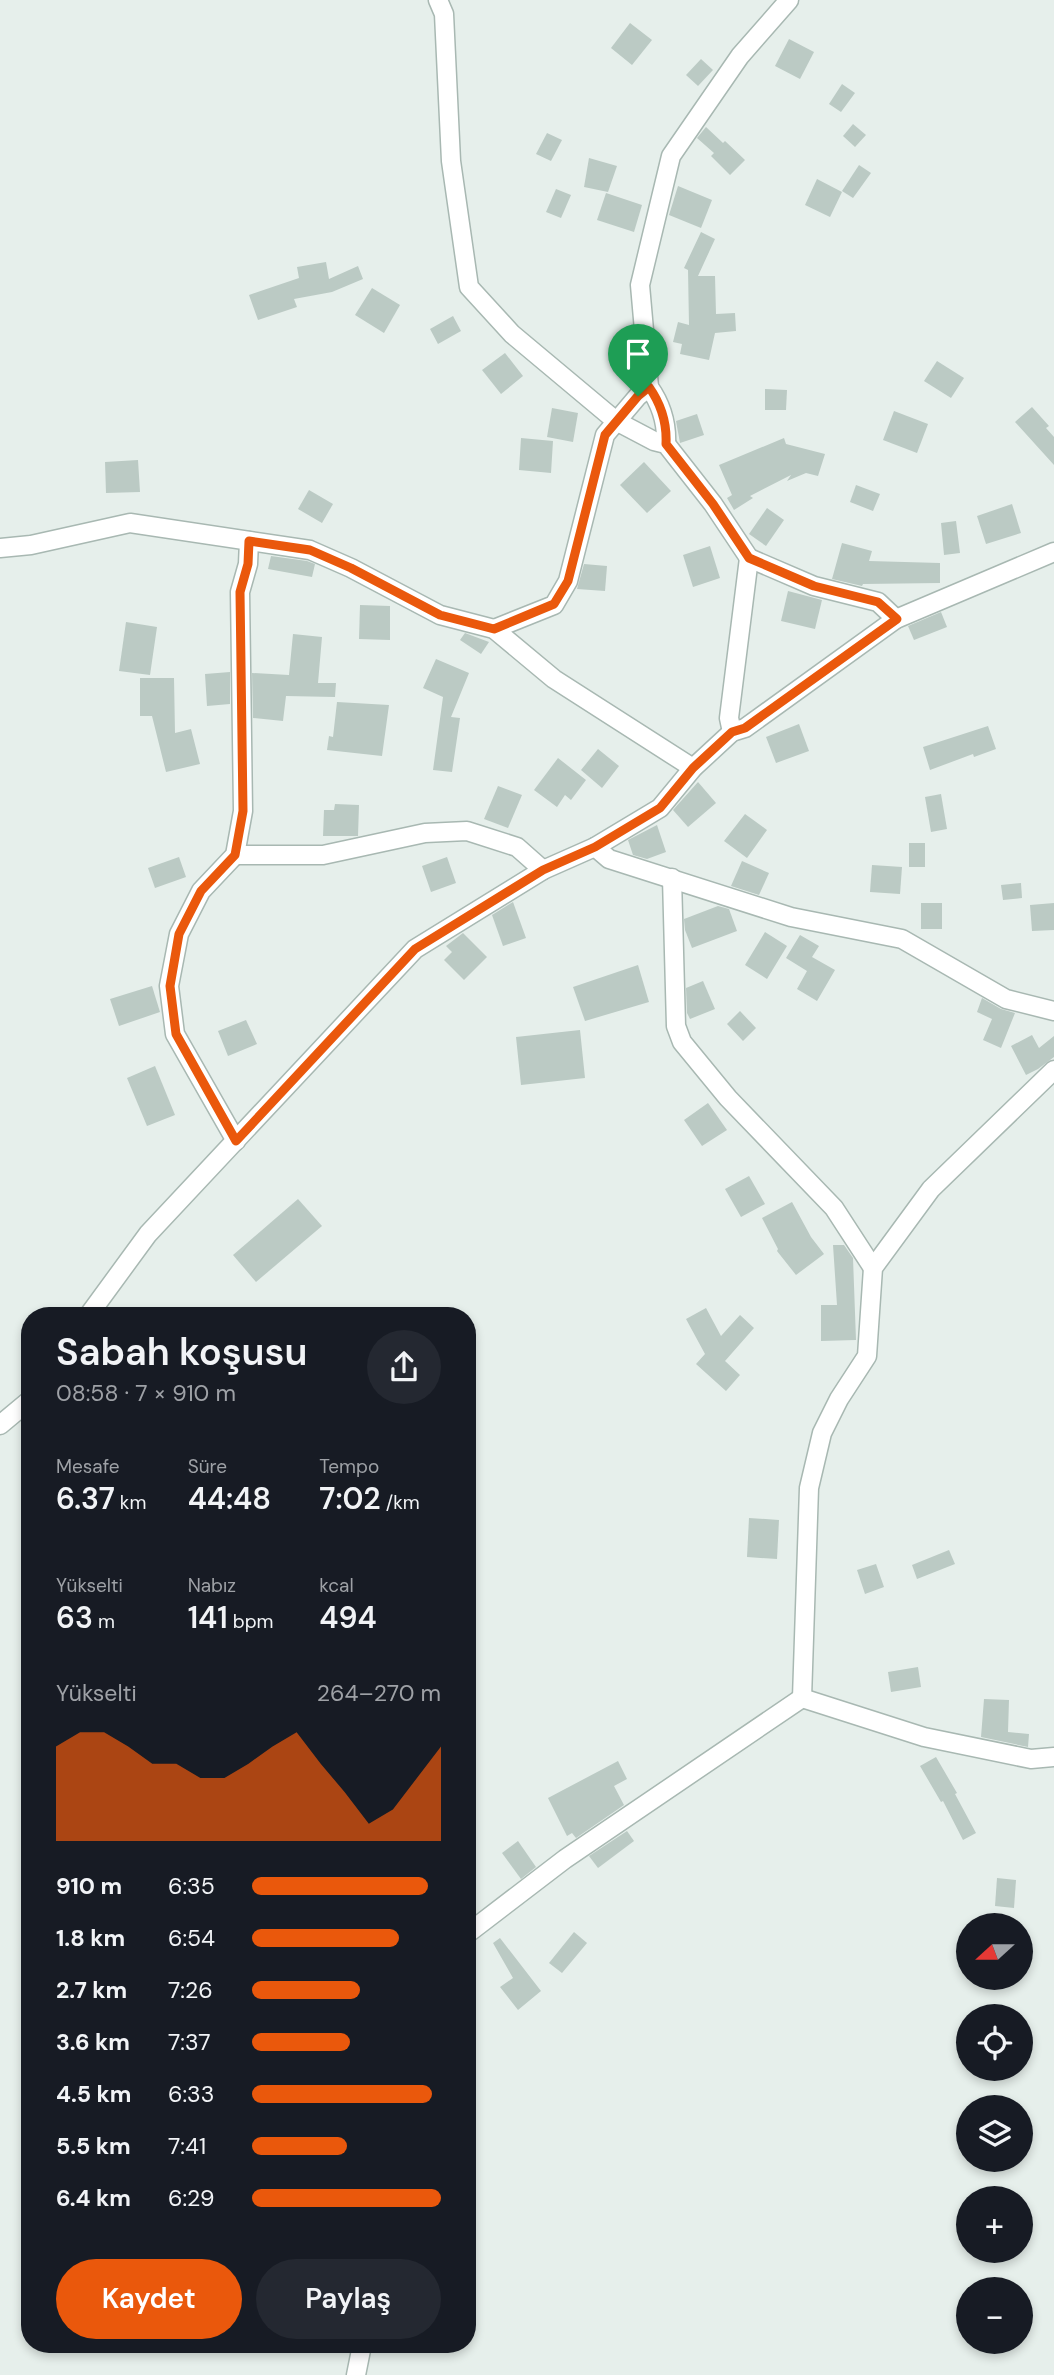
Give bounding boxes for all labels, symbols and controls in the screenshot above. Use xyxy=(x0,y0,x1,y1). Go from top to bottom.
pin xyxy=(608,324,668,396)
icon: arrive xyxy=(619,335,657,373)
text: Sabah koşusu xyxy=(56,1327,307,1377)
button: share xyxy=(367,1330,441,1404)
text: 08:58 · 7 × 910 m xyxy=(56,1378,236,1408)
text: Mesafe xyxy=(56,1454,120,1479)
text: Süre xyxy=(188,1454,227,1479)
text: Tempo xyxy=(319,1454,379,1479)
text: 6.37 xyxy=(56,1479,115,1518)
text: 44:48 xyxy=(188,1479,271,1518)
text: 7:02 xyxy=(319,1479,381,1518)
text: km xyxy=(115,1490,146,1515)
text: /km xyxy=(381,1490,420,1515)
text: Yükselti xyxy=(56,1573,123,1598)
text: Nabız xyxy=(188,1573,236,1598)
text: kcal xyxy=(319,1573,354,1598)
text: 63 xyxy=(56,1598,93,1637)
text: 141 xyxy=(188,1598,228,1637)
text: 494 xyxy=(319,1598,377,1637)
text: m xyxy=(93,1609,115,1634)
text: bpm xyxy=(228,1609,273,1634)
text: Yükselti xyxy=(56,1678,137,1708)
text: 264–270 m xyxy=(317,1678,441,1708)
text: 910 m xyxy=(56,1871,122,1901)
text: 6:35 xyxy=(168,1871,215,1901)
north arrow xyxy=(956,1913,1032,1990)
map controls xyxy=(956,1913,1033,2354)
text: 1.8 km xyxy=(56,1923,125,1953)
text: 6:54 xyxy=(168,1923,215,1953)
text: 2.7 km xyxy=(56,1975,127,2005)
text: 7:26 xyxy=(168,1975,213,2005)
button: locate xyxy=(956,2004,1033,2081)
text: 3.6 km xyxy=(56,2027,130,2057)
text: 7:37 xyxy=(168,2027,210,2057)
text: 4.5 km xyxy=(56,2079,131,2109)
text: 6:33 xyxy=(168,2079,214,2109)
button: layers xyxy=(956,2095,1033,2172)
text: 5.5 km xyxy=(56,2131,131,2161)
text: 7:41 xyxy=(168,2131,206,2161)
text: 6.4 km xyxy=(56,2183,131,2213)
text: 6:29 xyxy=(168,2183,215,2213)
button: + xyxy=(956,2186,1033,2263)
button: Kaydet xyxy=(56,2259,242,2339)
button: Paylaş xyxy=(256,2259,441,2339)
button: − xyxy=(956,2277,1033,2354)

